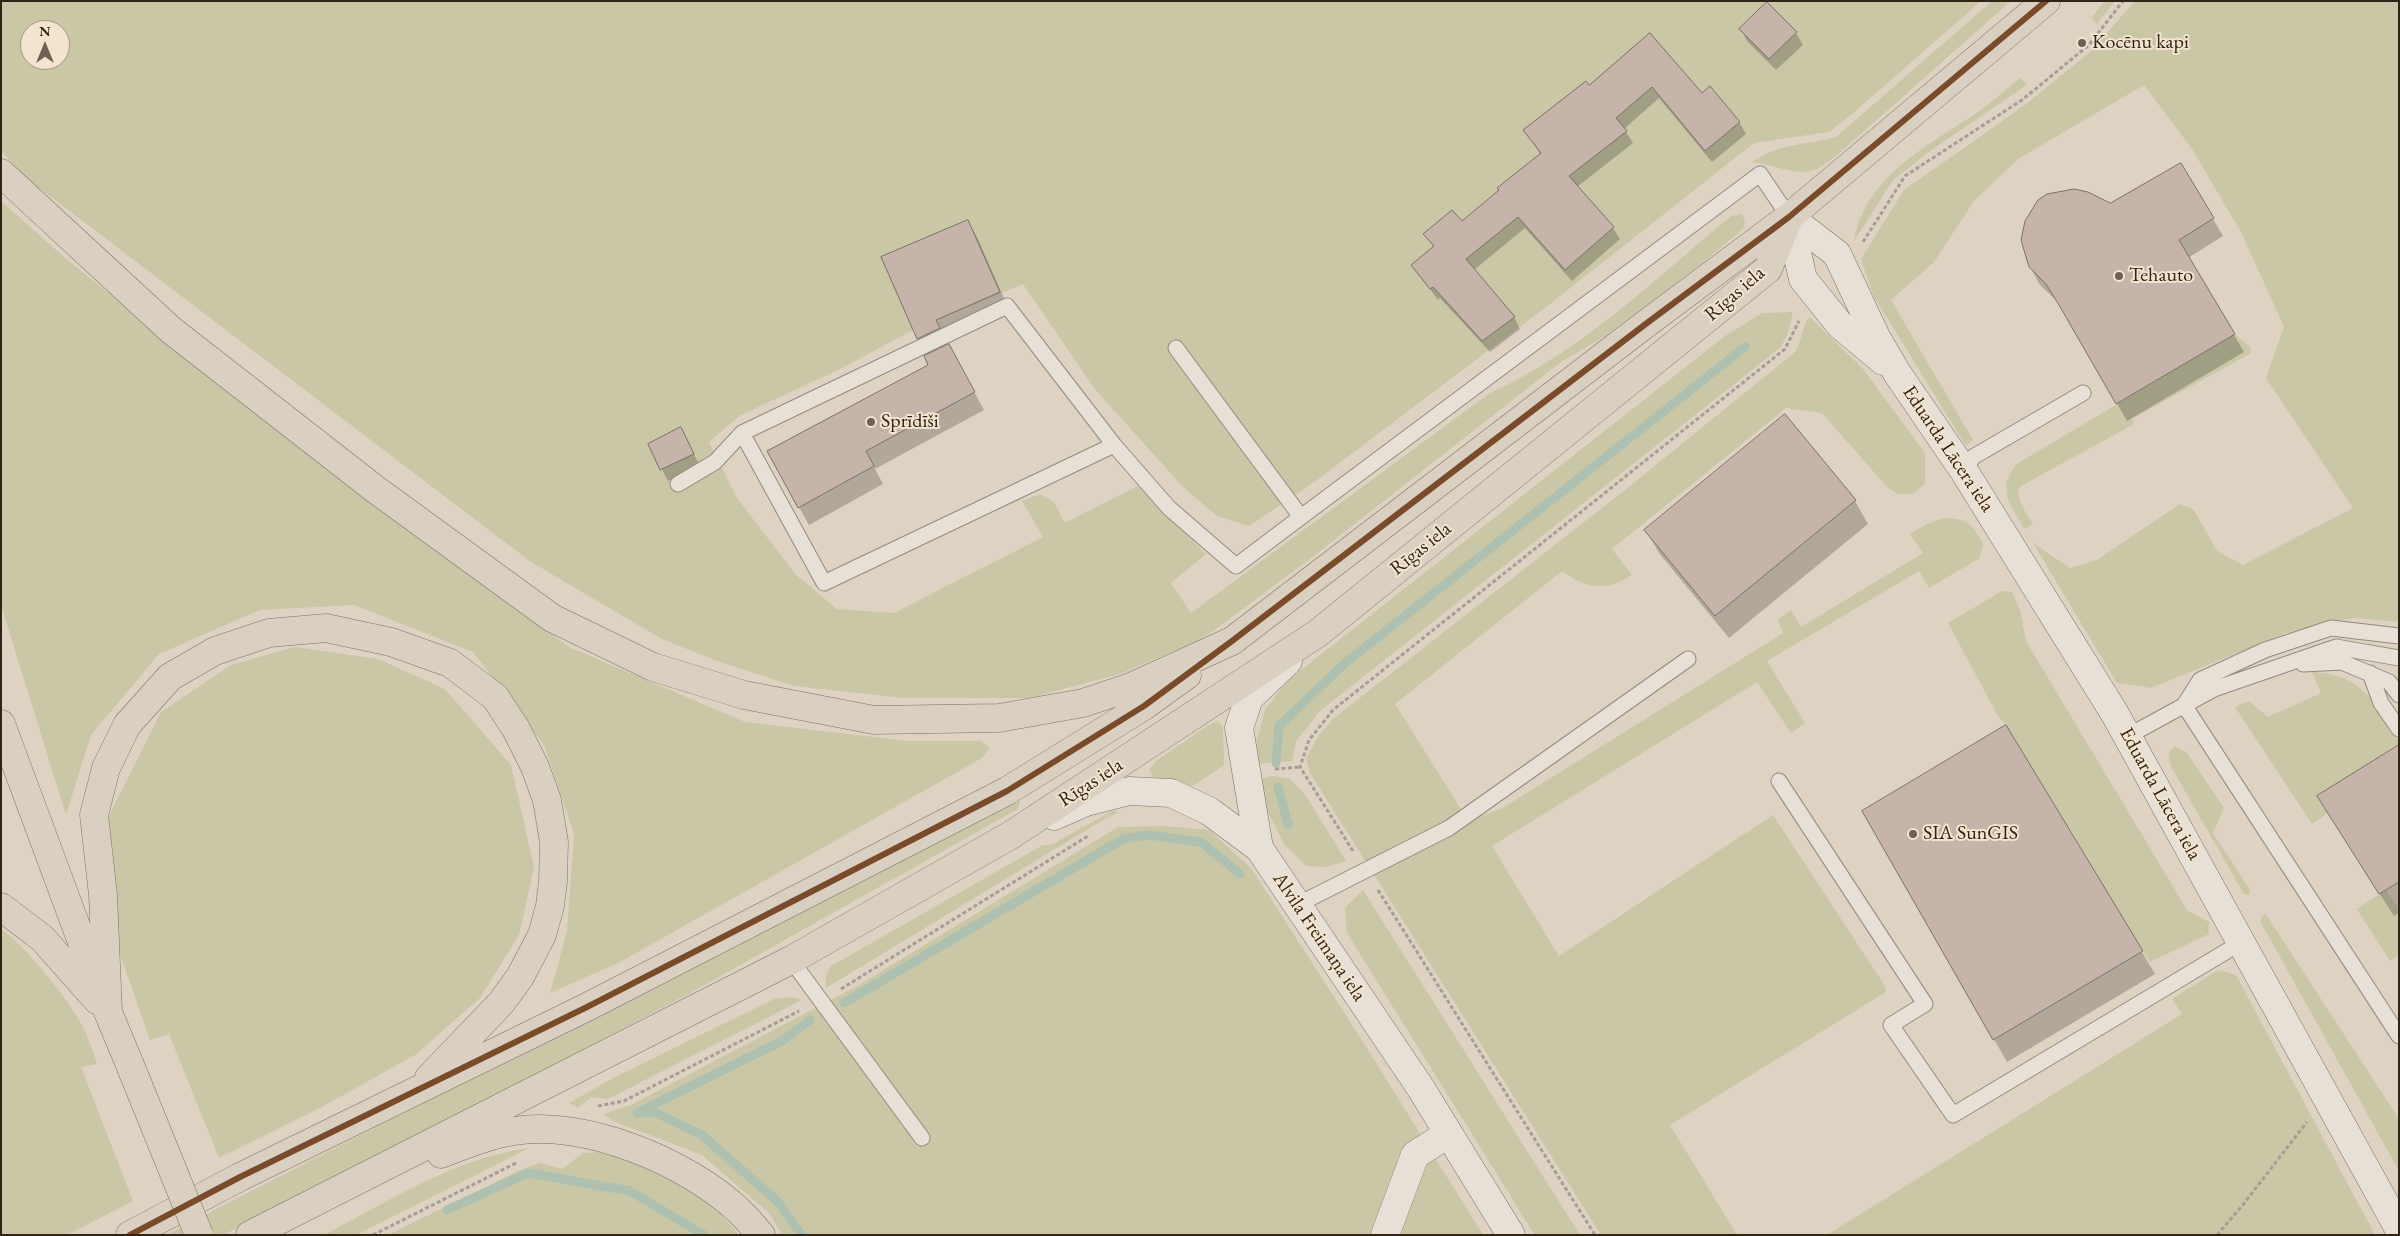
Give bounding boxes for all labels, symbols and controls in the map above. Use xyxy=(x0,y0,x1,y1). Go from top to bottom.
north arrow xyxy=(20,20,70,70)
text: N xyxy=(39,22,51,40)
place label: Kocēnu kapi xyxy=(2092,31,2189,55)
marker: Kocēnu kapi xyxy=(2076,37,2088,49)
street label: Rīgas iela xyxy=(1700,261,1770,327)
place label: Tehauto xyxy=(2129,264,2193,288)
marker: Tehauto xyxy=(2113,270,2125,282)
street label: Eduarda Lācera iela xyxy=(1897,381,1999,517)
place label: Sprīdīši xyxy=(881,410,939,434)
marker: Sprīdīši xyxy=(865,416,877,428)
street label: Rīgas iela xyxy=(1386,517,1456,581)
street label: Eduarda Lācera iela xyxy=(2114,724,2206,864)
street label: Rīgas iela xyxy=(1054,753,1128,813)
place label: SIA SunGIS xyxy=(1923,822,2018,846)
marker: SIA SunGIS xyxy=(1907,828,1919,840)
street label: Alvila Freimaņa iela xyxy=(1267,868,1371,1006)

